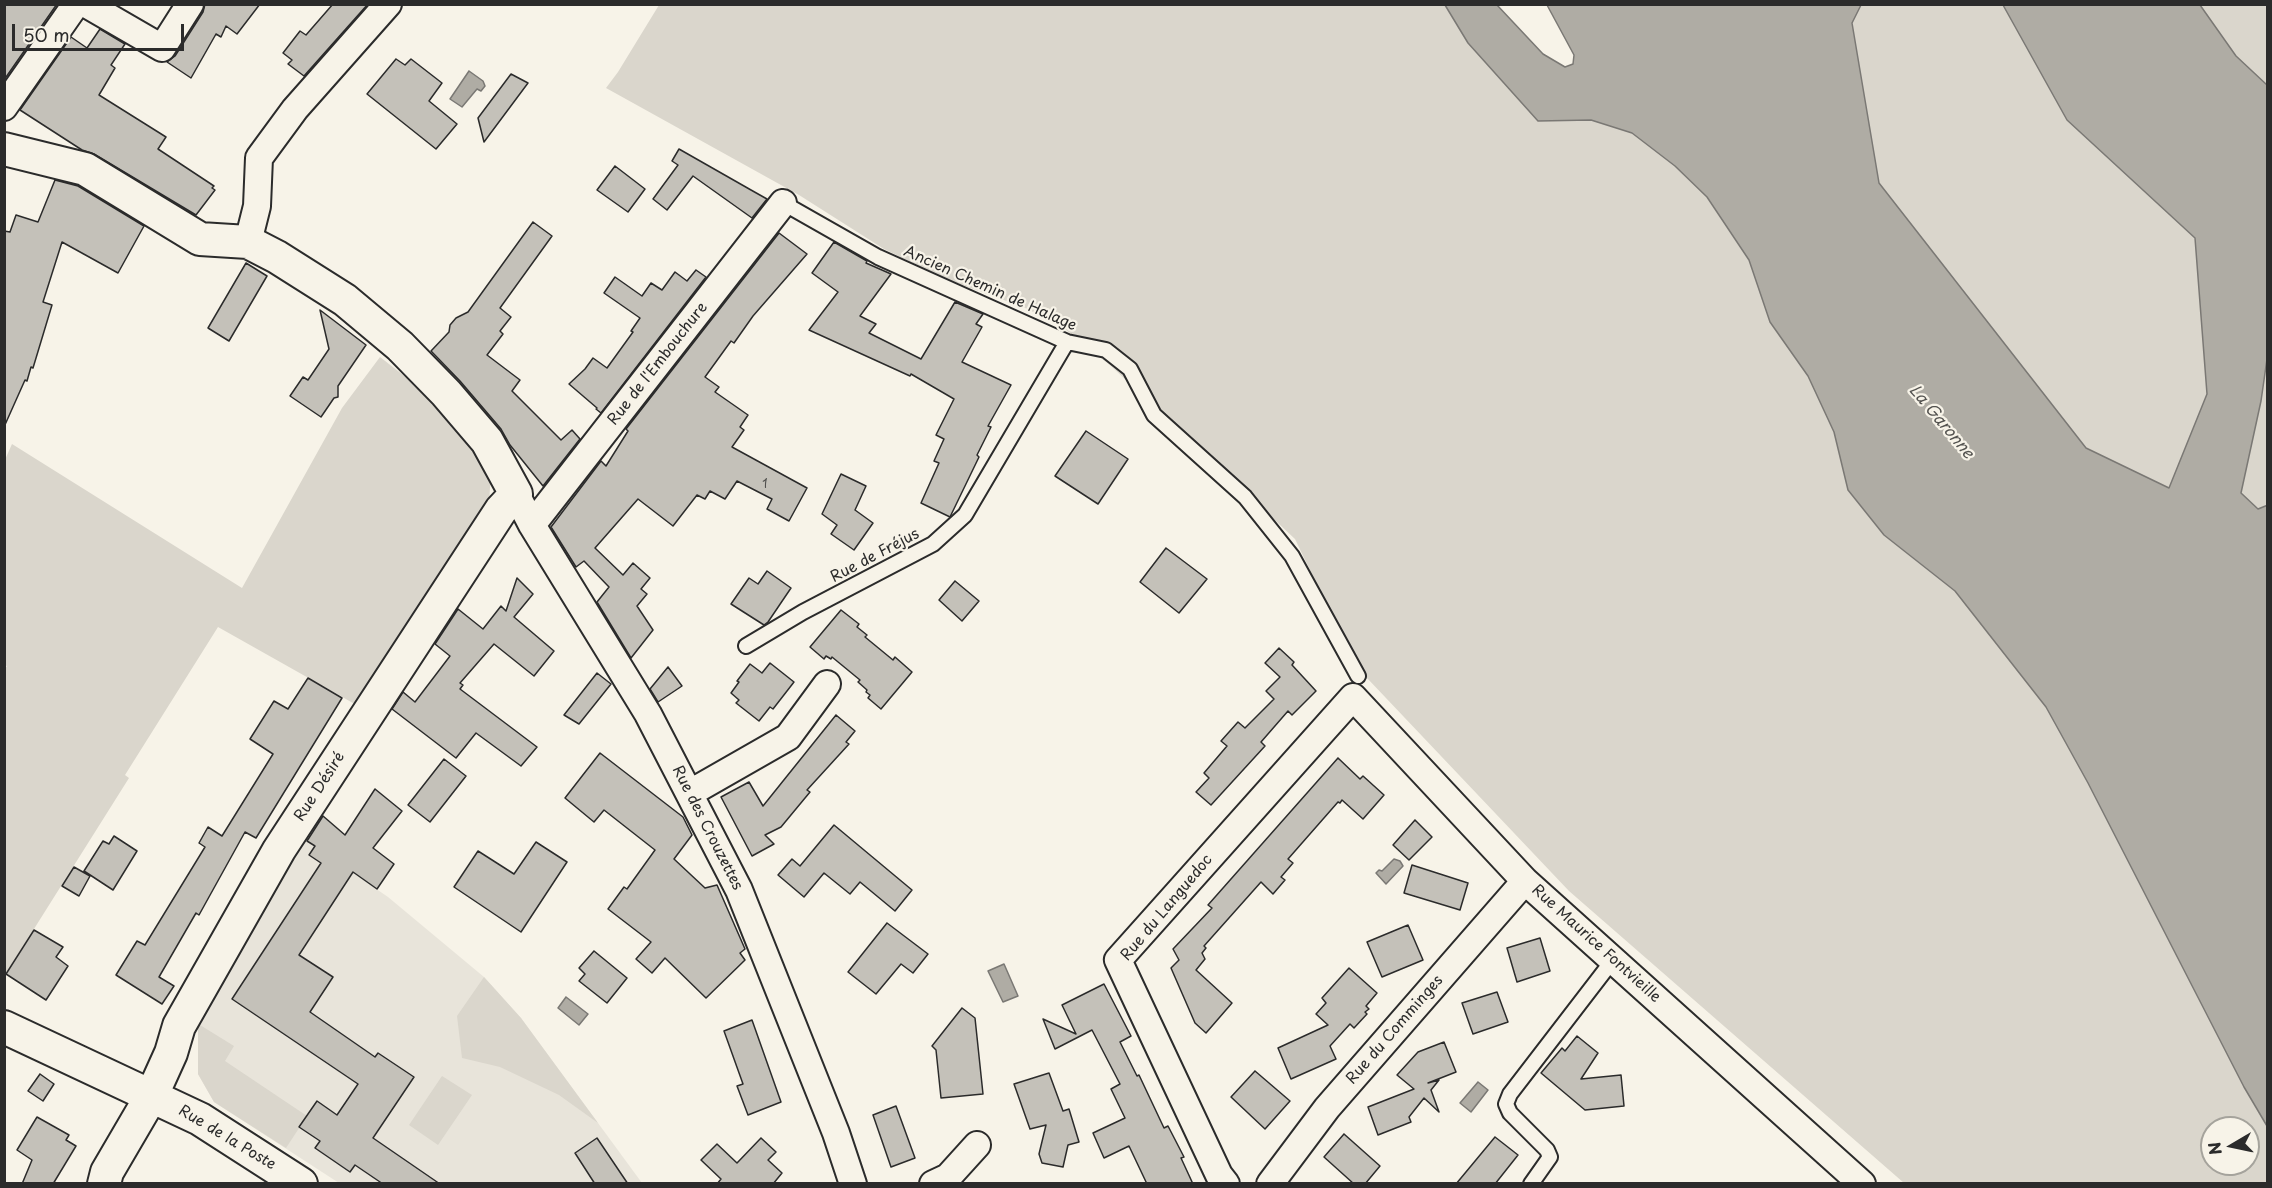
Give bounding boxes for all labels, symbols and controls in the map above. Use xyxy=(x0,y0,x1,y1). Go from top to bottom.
scale bar xyxy=(15,12,188,50)
text: 50 m xyxy=(23,21,70,48)
street label: Ancien Chemin de Halage xyxy=(901,243,1079,335)
street label: Rue de l'Embouchure xyxy=(604,299,712,429)
water label: La Garonne xyxy=(1905,381,1977,463)
house number: 1 xyxy=(762,478,768,492)
street label: Rue de Fréjus xyxy=(828,525,922,587)
street label: Rue Désiré xyxy=(291,749,349,825)
street label: Rue des Crouzettes xyxy=(668,763,746,893)
street label: Rue du Languedoc xyxy=(1117,851,1217,965)
street label: Rue Maurice Fontvieille xyxy=(1528,881,1664,1007)
street label: Rue du Comminges xyxy=(1343,972,1447,1088)
street label: Rue de la Poste xyxy=(175,1102,279,1174)
north arrow xyxy=(2200,1116,2260,1176)
text: N xyxy=(2201,1140,2227,1157)

